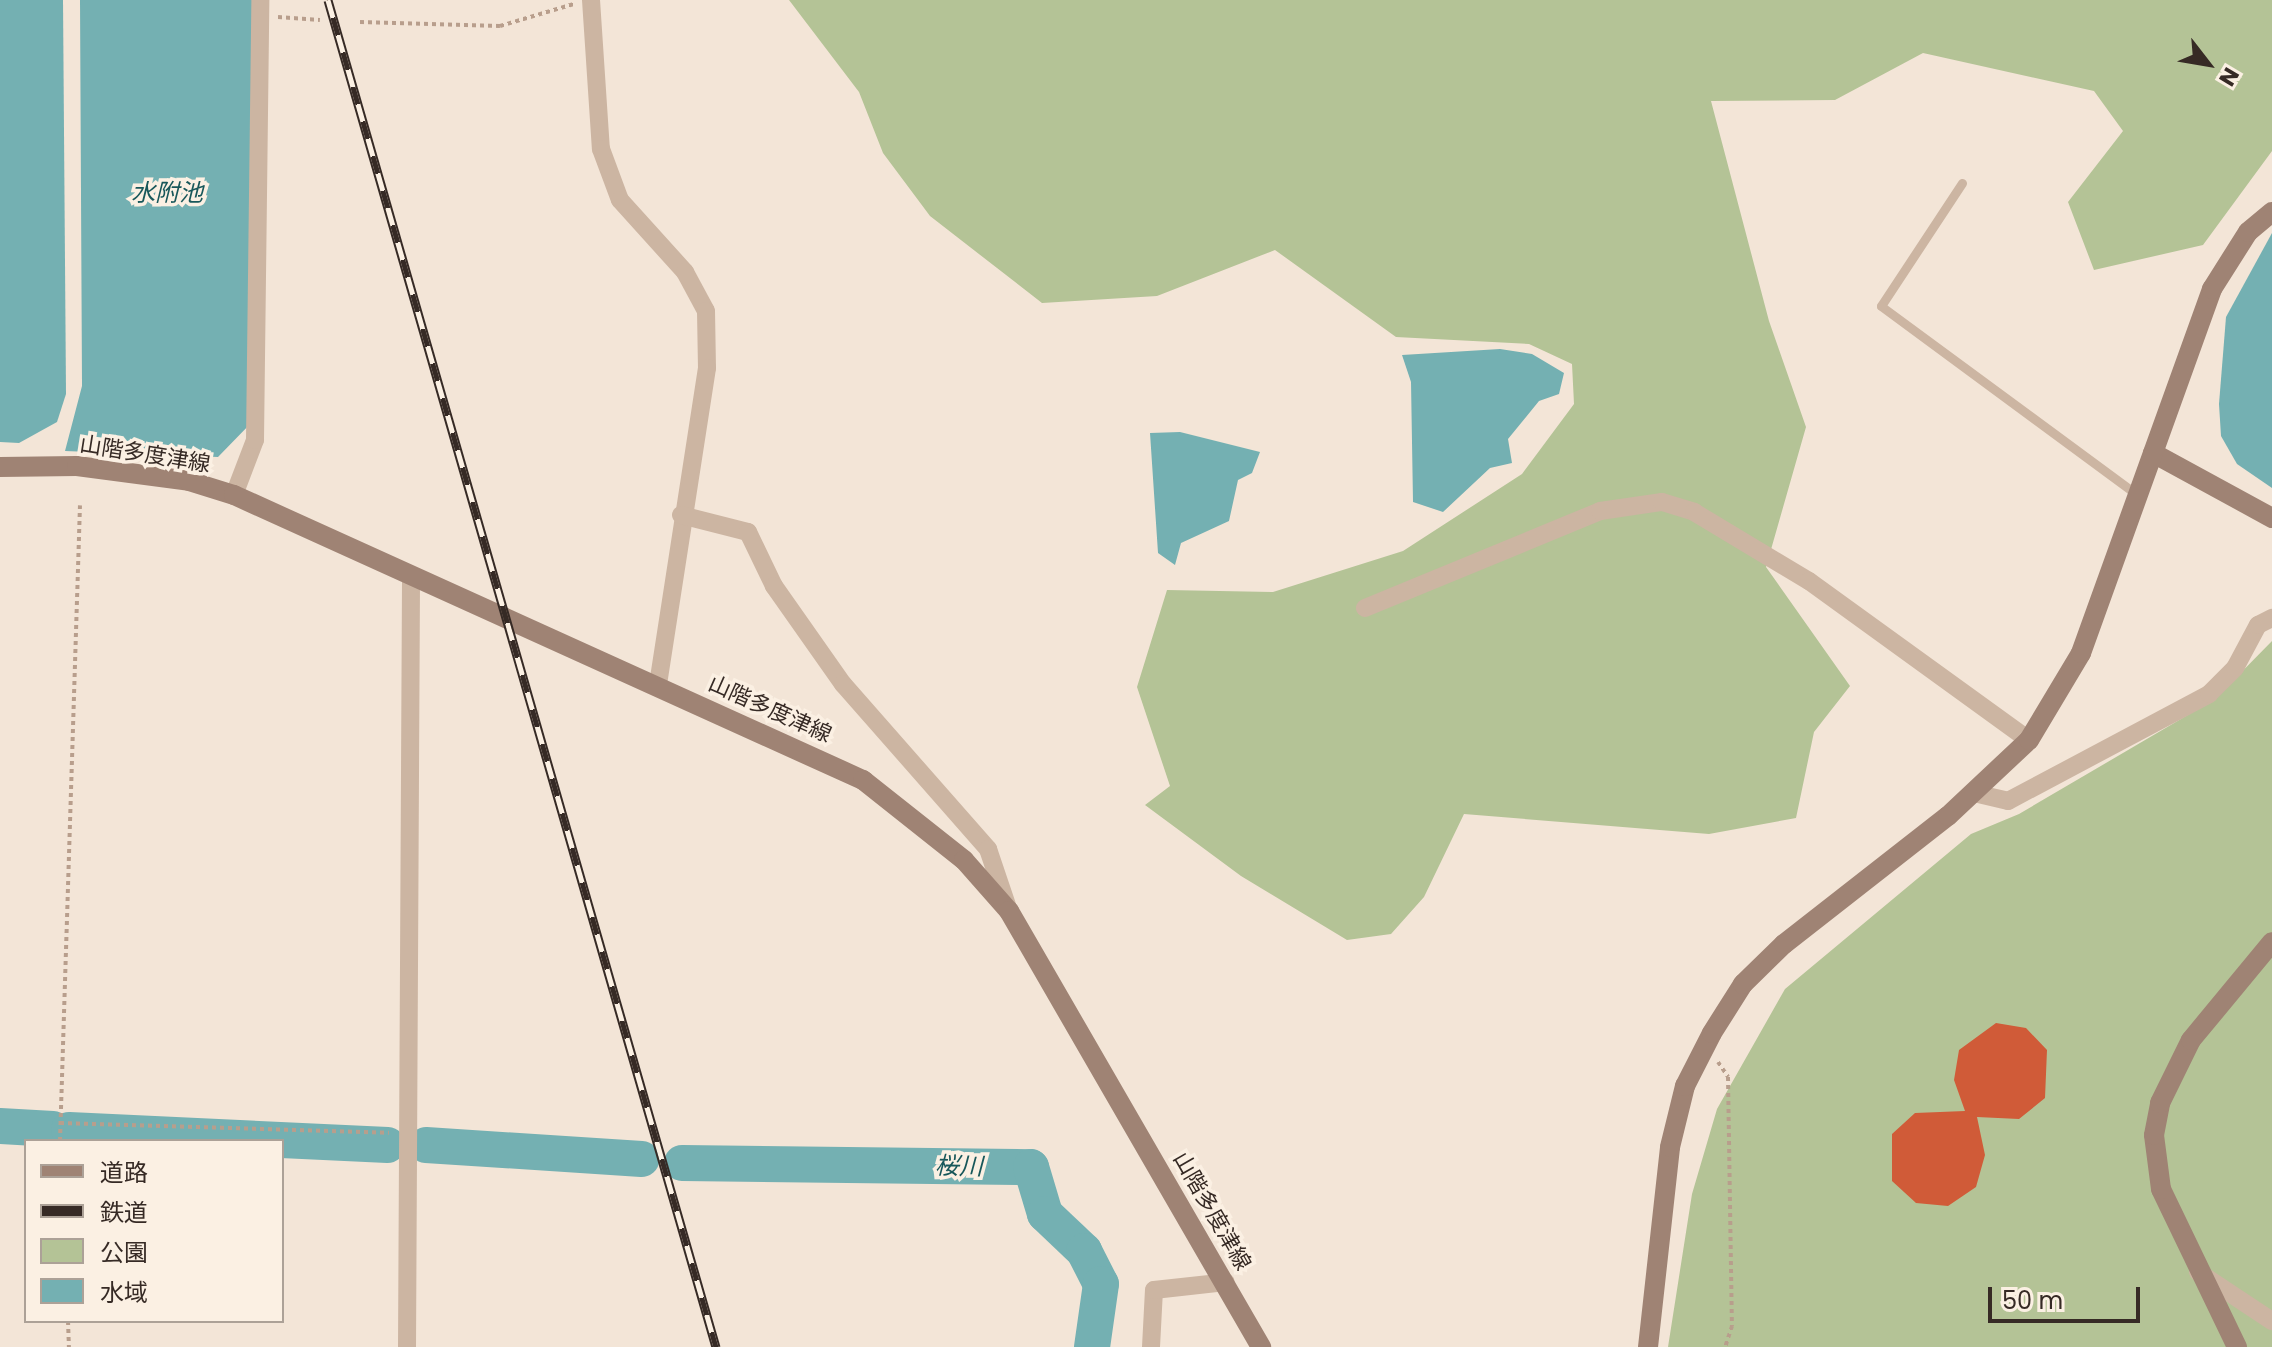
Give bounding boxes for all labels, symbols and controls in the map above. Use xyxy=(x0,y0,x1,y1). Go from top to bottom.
north arrow xyxy=(2168,24,2248,104)
text: N xyxy=(2211,62,2247,92)
water label: 水附池 xyxy=(131,179,203,207)
street label: 山階多度津線 xyxy=(78,431,212,477)
street label: 山階多度津線 xyxy=(704,670,836,748)
legend xyxy=(24,1139,284,1323)
street label: 山階多度津線 xyxy=(1168,1147,1256,1275)
water label: 桜川 xyxy=(935,1151,983,1181)
text: 道路 xyxy=(100,1156,148,1189)
text: 鉄道 xyxy=(100,1196,148,1229)
text: 公園 xyxy=(100,1236,148,1269)
scale bar xyxy=(1992,1271,2144,1321)
text: 水域 xyxy=(100,1276,148,1309)
text: 50 m xyxy=(2002,1284,2063,1317)

